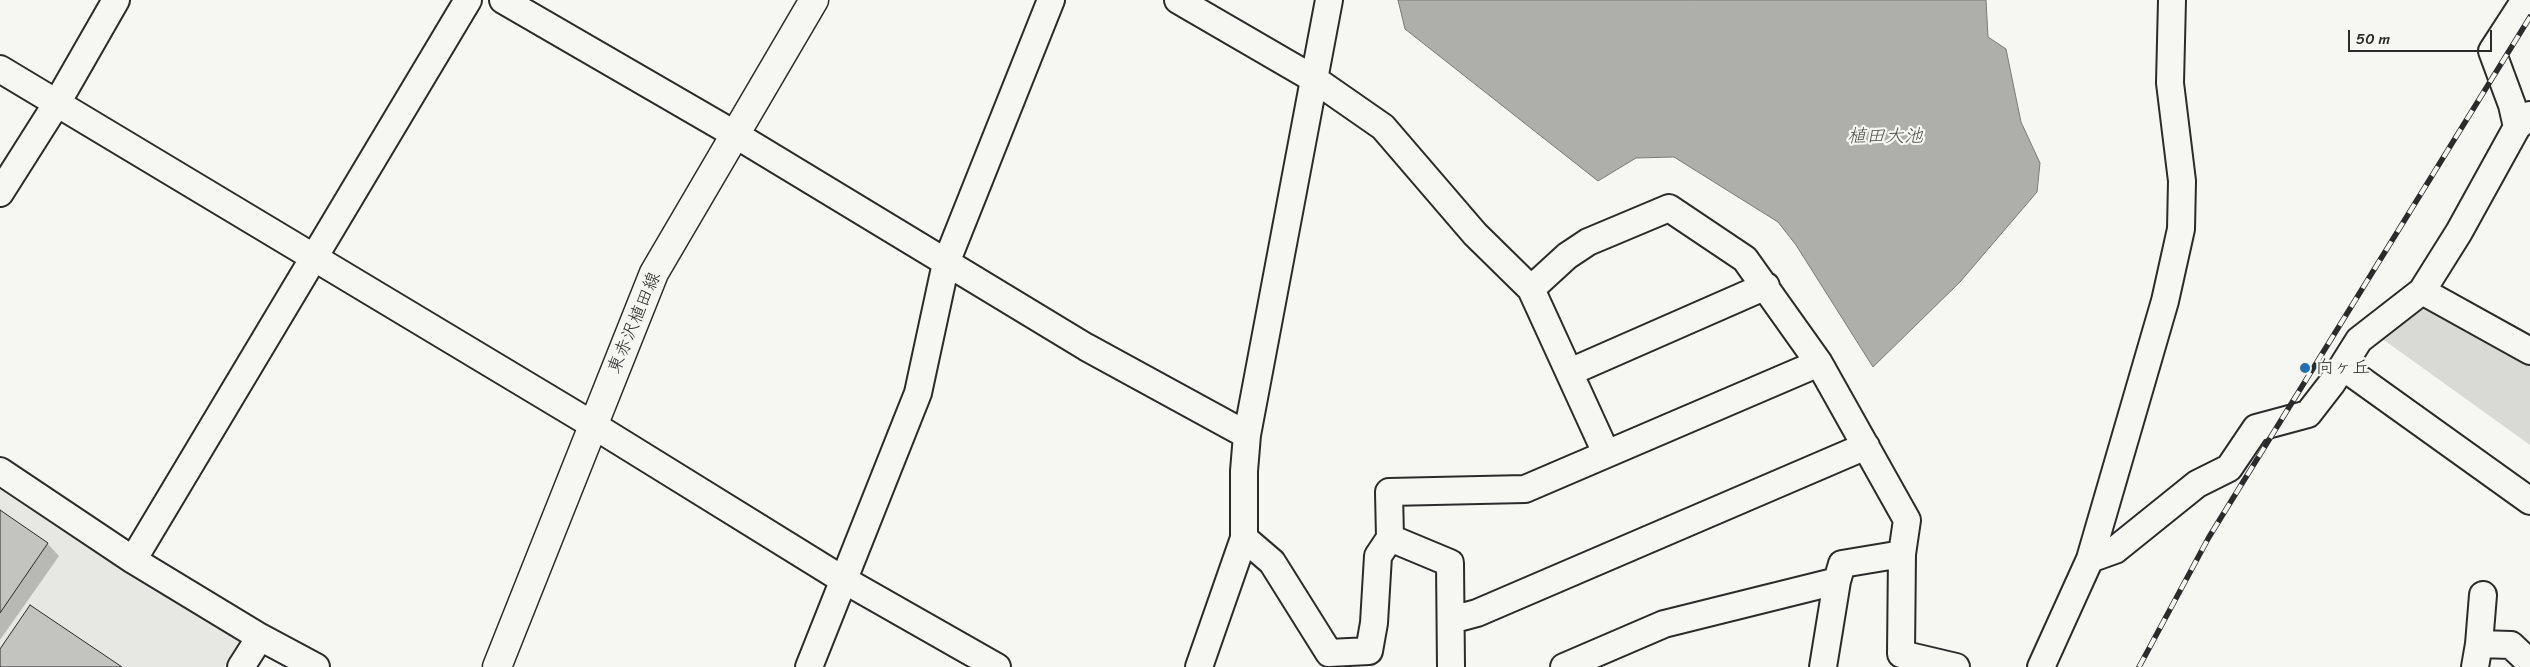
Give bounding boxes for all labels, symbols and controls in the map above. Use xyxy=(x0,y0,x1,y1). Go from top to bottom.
scale bar xyxy=(2350,20,2494,52)
text: 50 m xyxy=(2356,26,2390,52)
water label: 植田大池 xyxy=(1847,126,1923,148)
street label: 東赤沢植田線 xyxy=(604,269,666,377)
place label: 向ヶ丘 xyxy=(2316,357,2370,379)
marker: 向ヶ丘 xyxy=(2298,361,2312,375)

